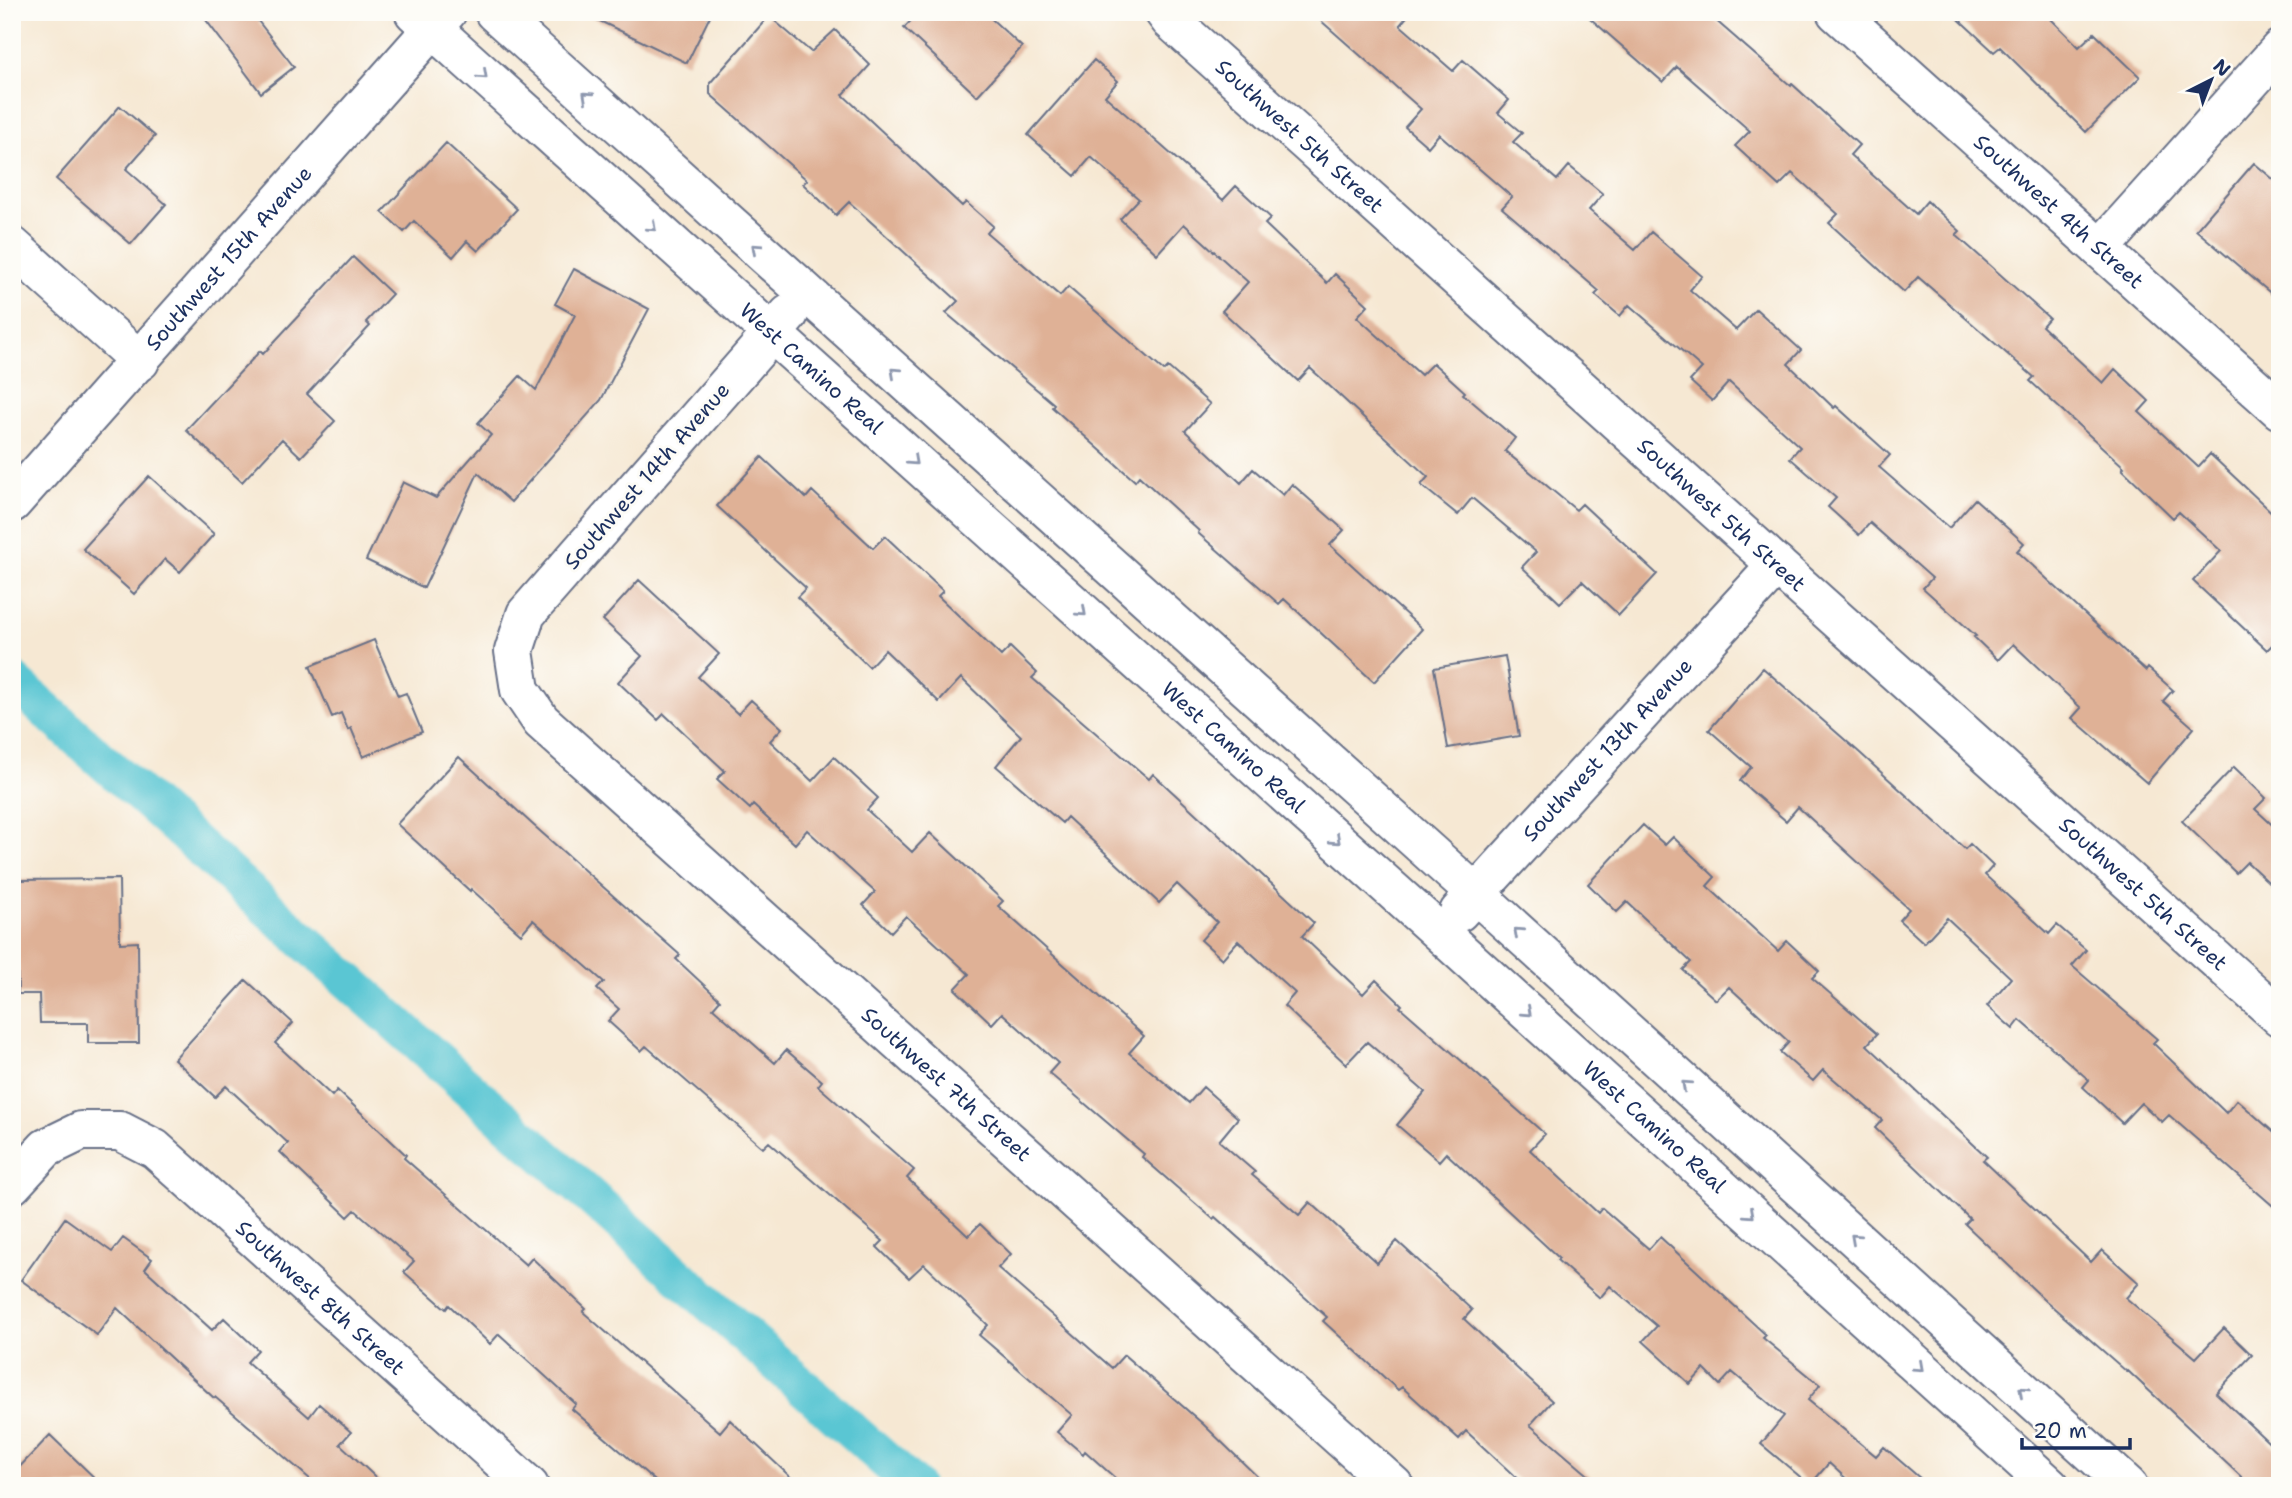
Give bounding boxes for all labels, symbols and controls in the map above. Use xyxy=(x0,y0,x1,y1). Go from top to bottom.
north arrow xyxy=(2176,46,2246,116)
street label: Southwest 5th Street xyxy=(1209,53,1390,219)
text: N xyxy=(2208,53,2236,82)
one-way arrow xyxy=(475,67,488,79)
one-way arrow xyxy=(582,92,595,104)
street label: Southwest 4th Street xyxy=(1968,128,2150,295)
street label: Southwest 15th Avenue xyxy=(139,160,318,357)
one-way arrow xyxy=(644,219,657,231)
one-way arrow xyxy=(751,244,764,256)
street label: West Camino Real xyxy=(733,297,890,441)
one-way arrow xyxy=(890,368,903,380)
street label: Southwest 14th Avenue xyxy=(558,377,736,575)
street label: Southwest 5th Street xyxy=(1631,432,1812,598)
one-way arrow xyxy=(905,452,918,465)
one-way arrow xyxy=(1074,604,1087,617)
street label: Southwest 13th Avenue xyxy=(1517,652,1699,847)
street label: West Camino Real xyxy=(1155,676,1312,820)
street label: Southwest 5th Street xyxy=(2053,811,2233,977)
one-way arrow xyxy=(1328,832,1341,844)
one-way arrow xyxy=(1513,928,1526,940)
street label: Southwest 7th Street xyxy=(855,1001,1037,1168)
one-way arrow xyxy=(1519,1004,1532,1016)
street label: West Camino Real xyxy=(1577,1055,1732,1200)
one-way arrow xyxy=(1681,1081,1694,1093)
one-way arrow xyxy=(1742,1206,1755,1218)
street label: Southwest 8th Street xyxy=(230,1214,411,1382)
one-way arrow xyxy=(1850,1234,1863,1246)
one-way arrow xyxy=(1910,1359,1923,1371)
one-way arrow xyxy=(2018,1386,2031,1399)
scale bar xyxy=(2022,1407,2131,1451)
text: 20 m xyxy=(2033,1417,2087,1445)

